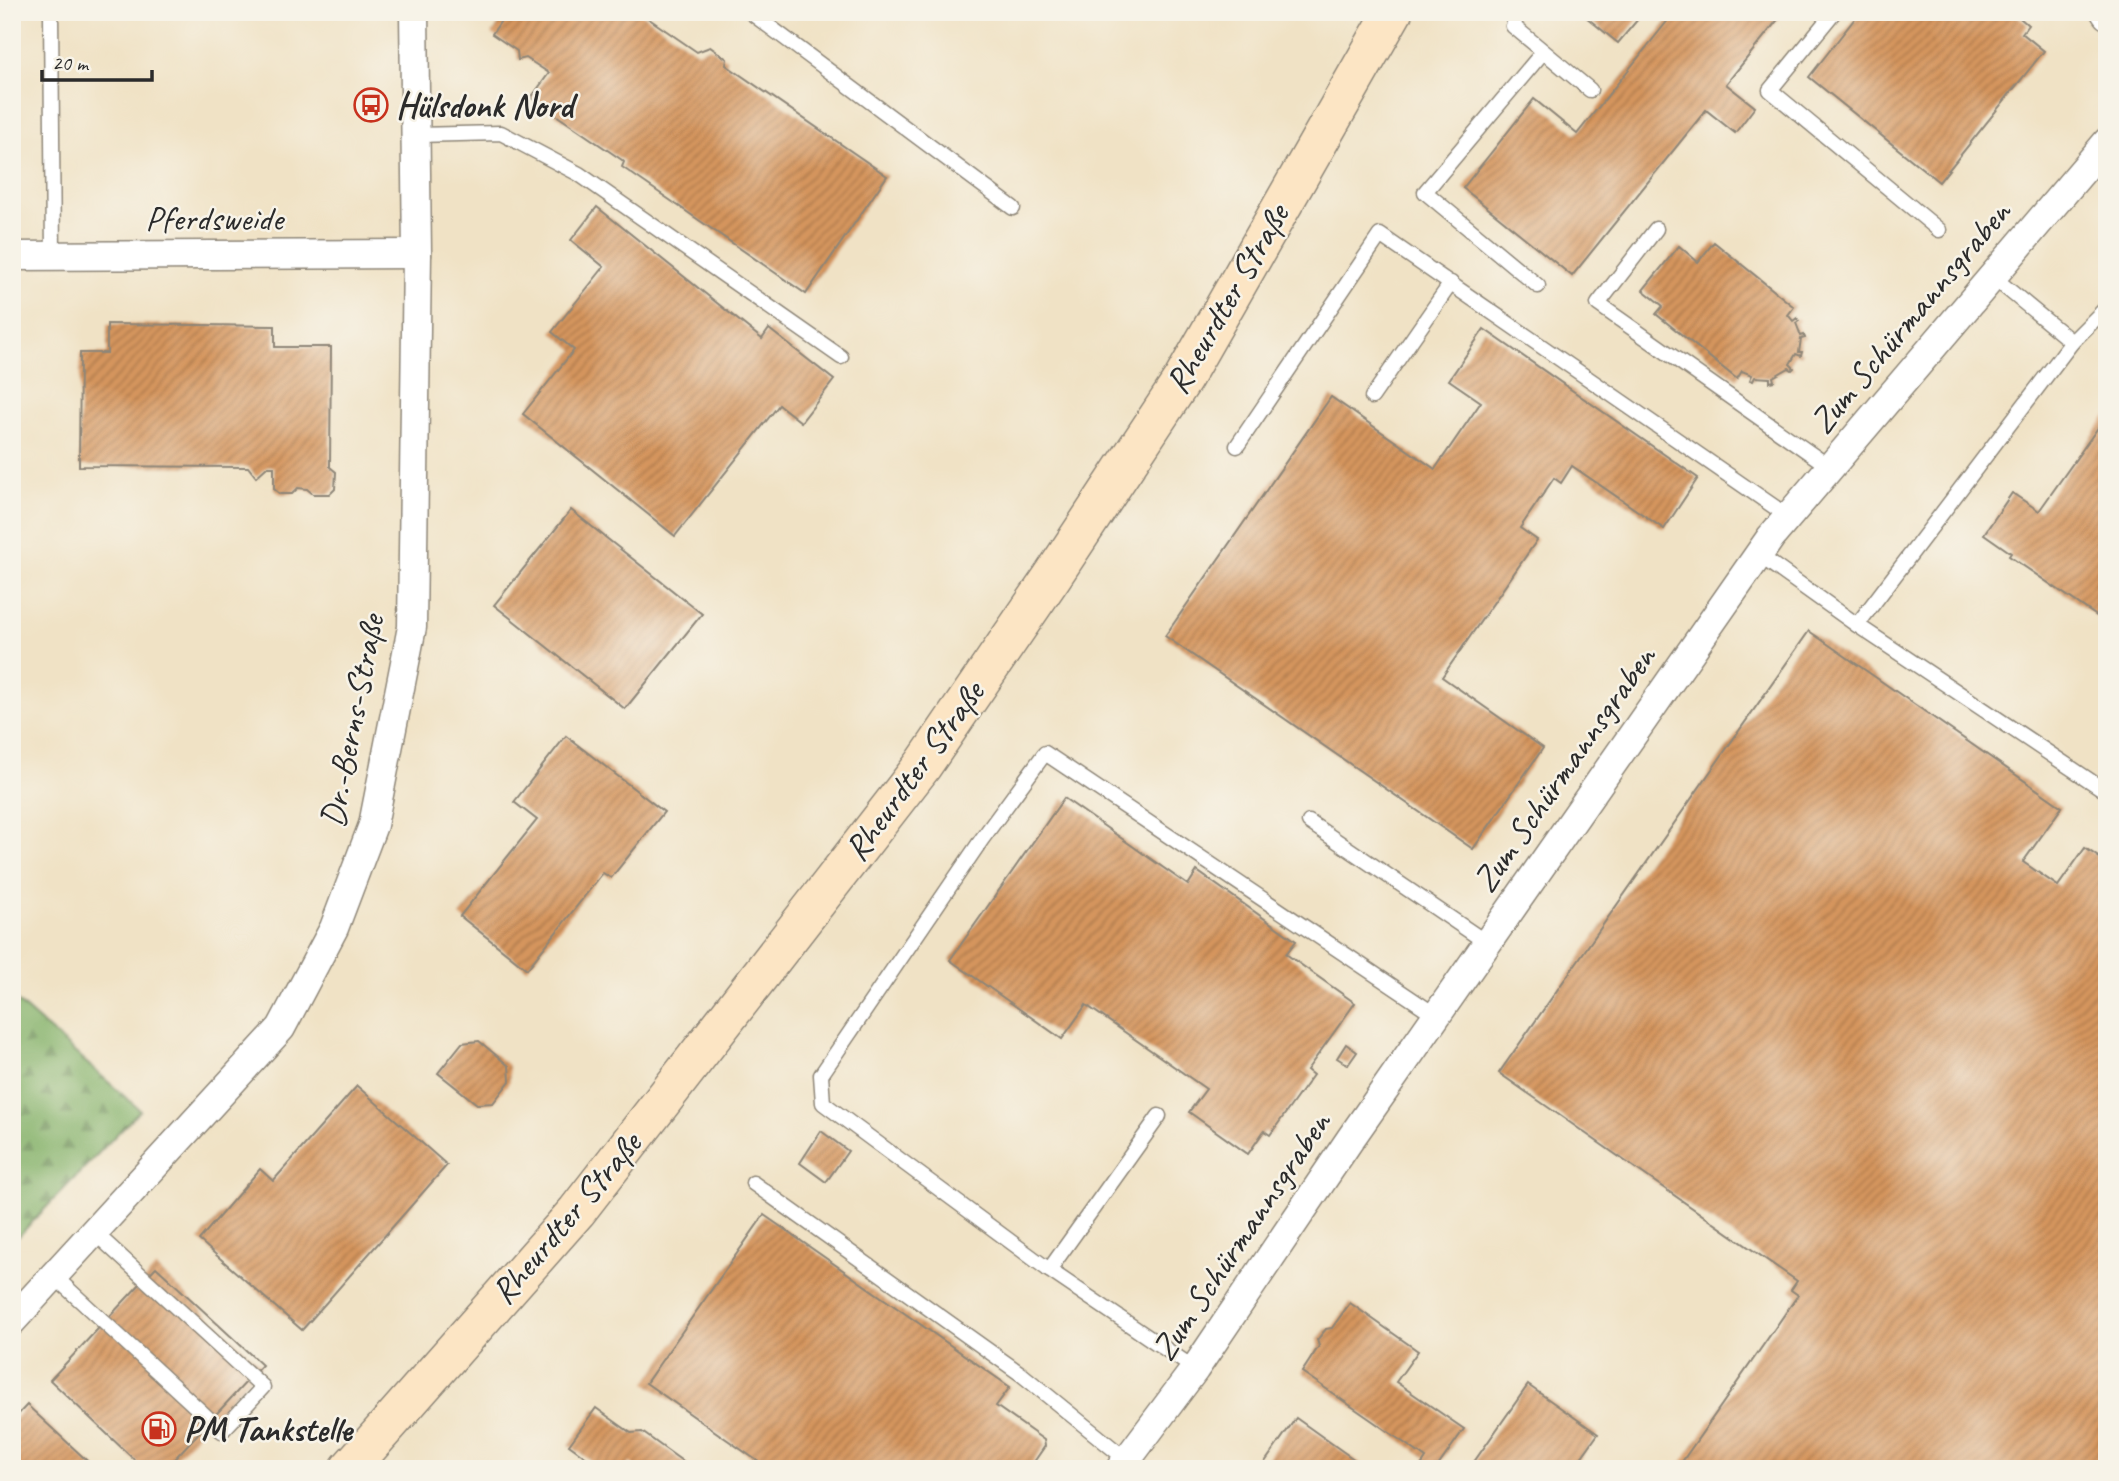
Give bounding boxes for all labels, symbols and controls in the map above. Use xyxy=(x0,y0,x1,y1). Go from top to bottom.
scale bar xyxy=(42,38,152,82)
text: 20 m xyxy=(52,50,90,76)
place label: Hülsdonk Nord xyxy=(396,83,579,128)
bus stop icon: Hülsdonk Nord xyxy=(352,86,390,124)
street label: Zum Schürmannsgraben xyxy=(1799,190,2022,443)
street label: Rheurdter Straße xyxy=(1155,194,1301,402)
street label: Pferdsweide xyxy=(145,196,285,241)
street label: Dr.-Berns-Straße xyxy=(309,608,395,831)
street label: Zum Schürmannsgraben xyxy=(1462,635,1667,901)
street label: Rheurdter Straße xyxy=(834,670,996,870)
street label: Zum Schürmannsgraben xyxy=(1141,1101,1342,1369)
street label: Rheurdter Straße xyxy=(481,1121,653,1313)
place label: PM Tankstelle xyxy=(184,1407,354,1452)
fuel station icon: PM Tankstelle xyxy=(140,1410,178,1448)

